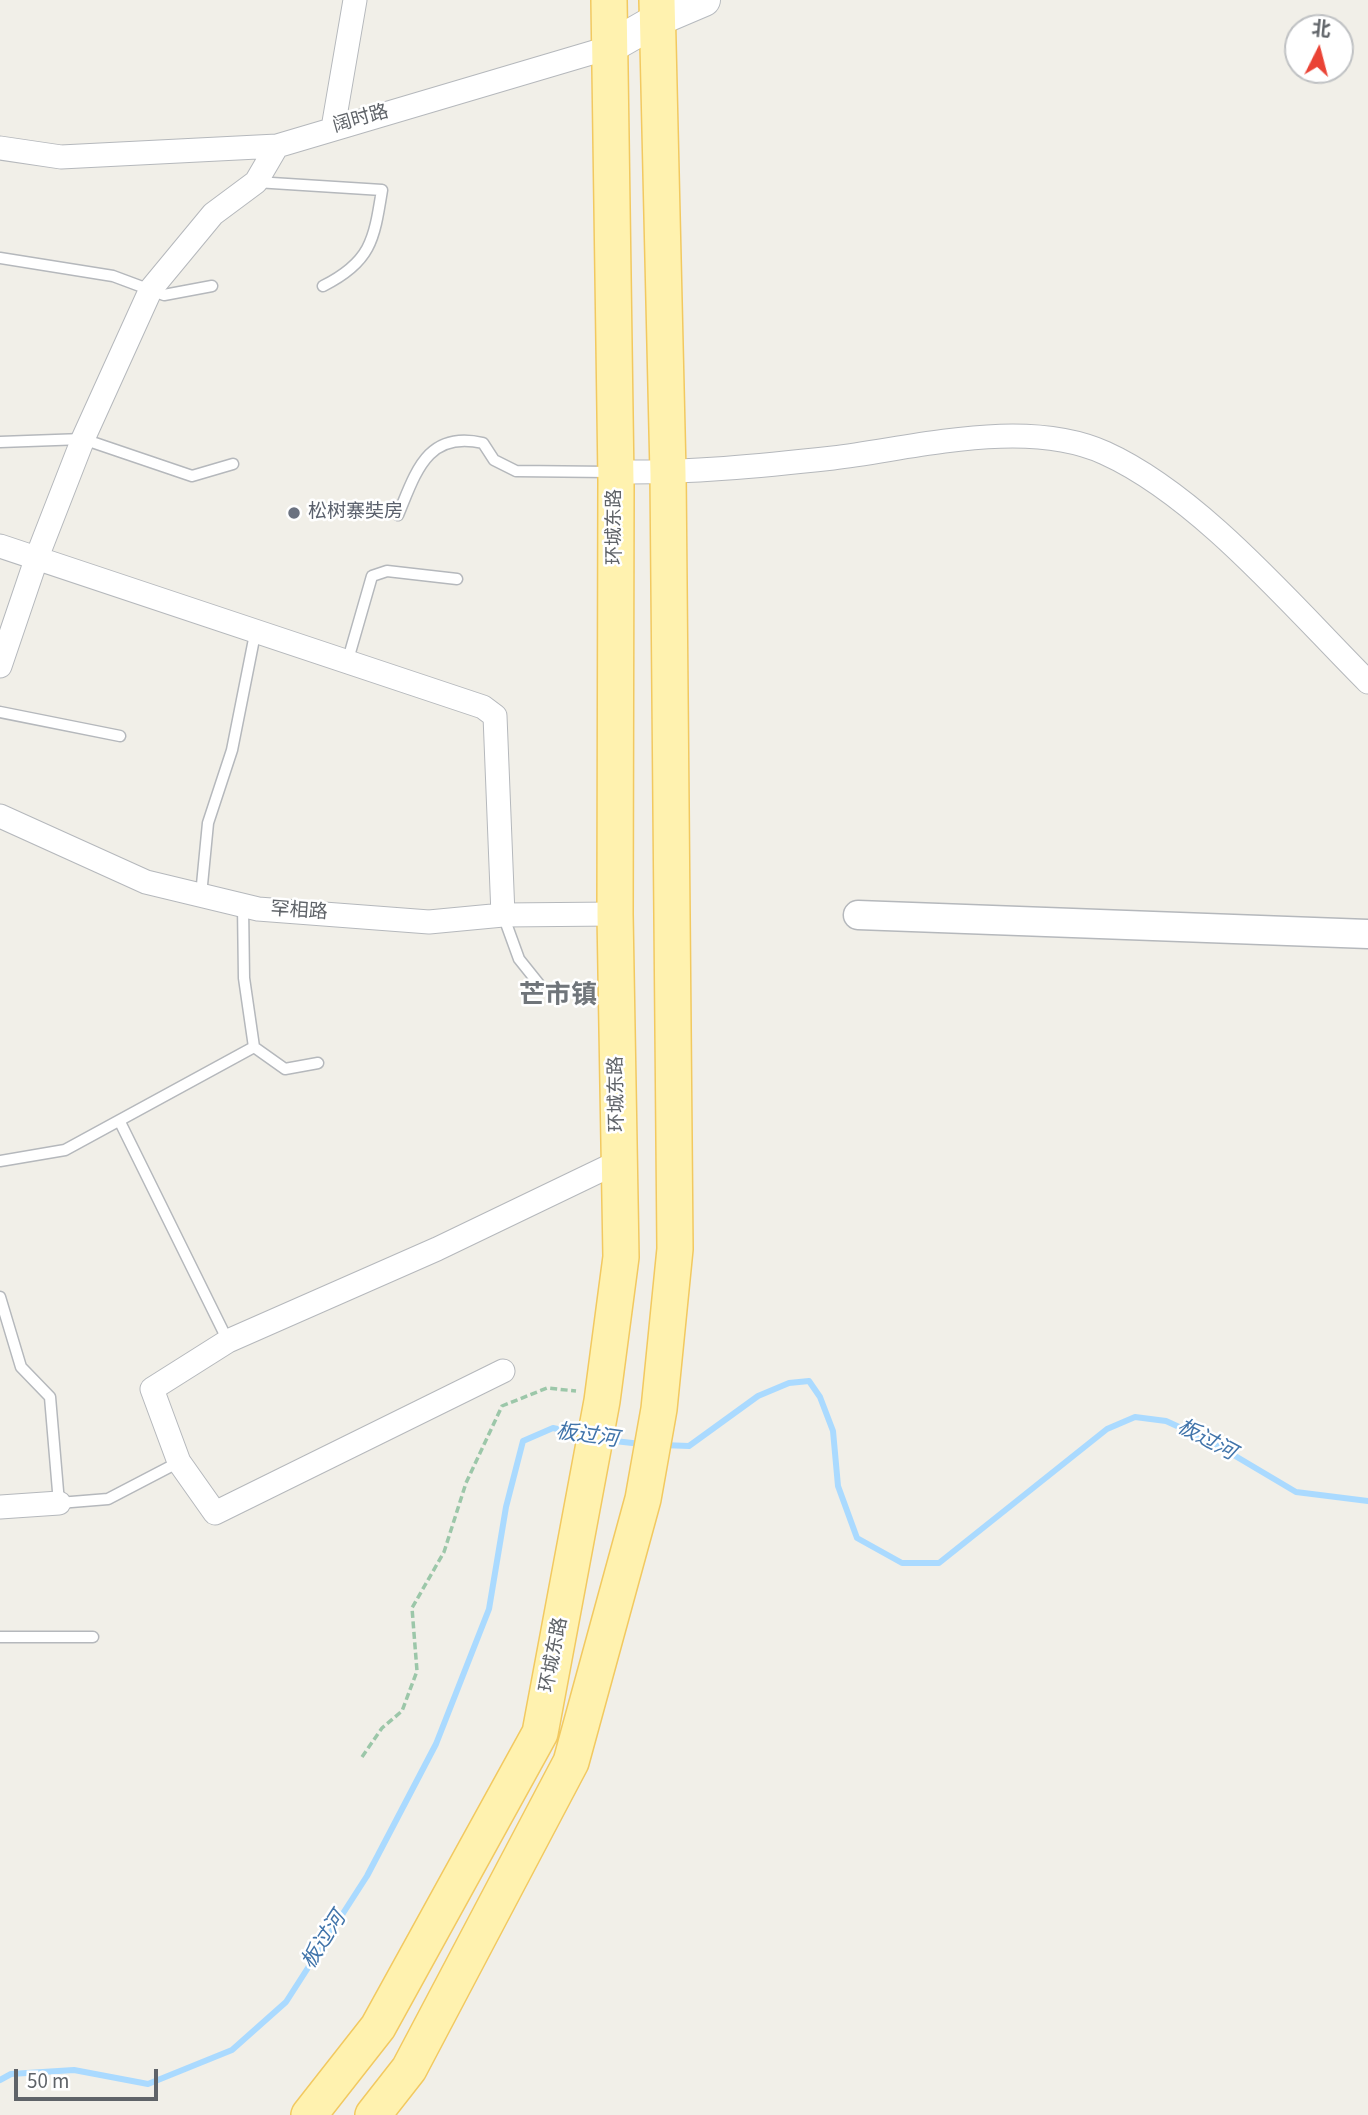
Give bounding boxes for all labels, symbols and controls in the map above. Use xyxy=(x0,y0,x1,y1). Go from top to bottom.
north arrow xyxy=(1284,14,1354,84)
text: 北 xyxy=(1310,15,1332,44)
street label: 阔时路 xyxy=(330,101,392,139)
street label: 环城东路 xyxy=(605,489,627,565)
place label: 松树寨奘房 xyxy=(308,502,403,524)
marker: 松树寨奘房 xyxy=(286,505,302,521)
street label: 罕相路 xyxy=(270,899,328,925)
district label: 芒市镇 xyxy=(519,981,597,1013)
street label: 环城东路 xyxy=(606,1056,630,1132)
water label: 板过河 xyxy=(1172,1415,1240,1467)
water label: 板过河 xyxy=(554,1420,620,1454)
street label: 环城东路 xyxy=(537,1616,573,1694)
water label: 板过河 xyxy=(297,1908,353,1974)
scale bar xyxy=(18,2056,161,2100)
text: 50 m xyxy=(27,2066,69,2096)

